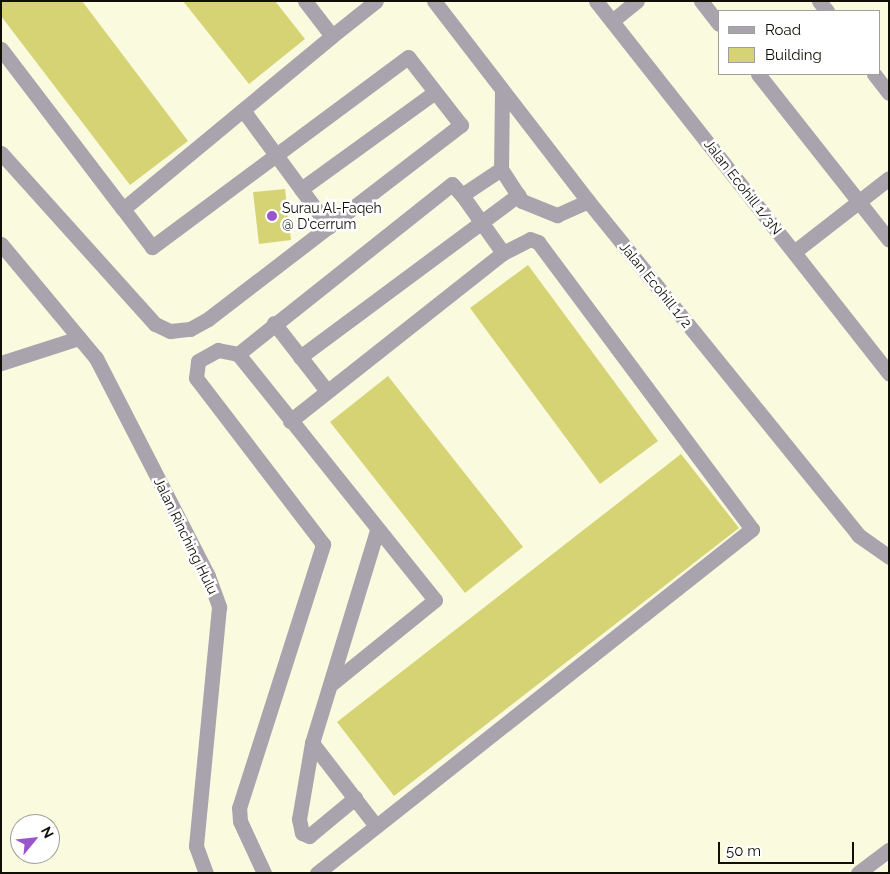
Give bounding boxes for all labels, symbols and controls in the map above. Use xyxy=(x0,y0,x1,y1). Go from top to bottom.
legend xyxy=(718,10,880,75)
text: Road xyxy=(765,21,801,39)
text: Building xyxy=(765,46,822,64)
street label: Jalan Ecohill 1/3N xyxy=(701,136,785,238)
place label: Surau Al-Faqeh @ D'cerrum xyxy=(282,200,382,232)
marker: Surau Al-Faqeh @ D'cerrum xyxy=(266,210,278,222)
street label: Jalan Ecohill 1/2 xyxy=(616,239,696,331)
street label: Jalan Rinching Hulu xyxy=(150,475,222,597)
north arrow xyxy=(10,814,60,864)
text: N xyxy=(38,824,57,841)
scale bar xyxy=(720,832,856,864)
text: 50 m xyxy=(726,842,761,860)

